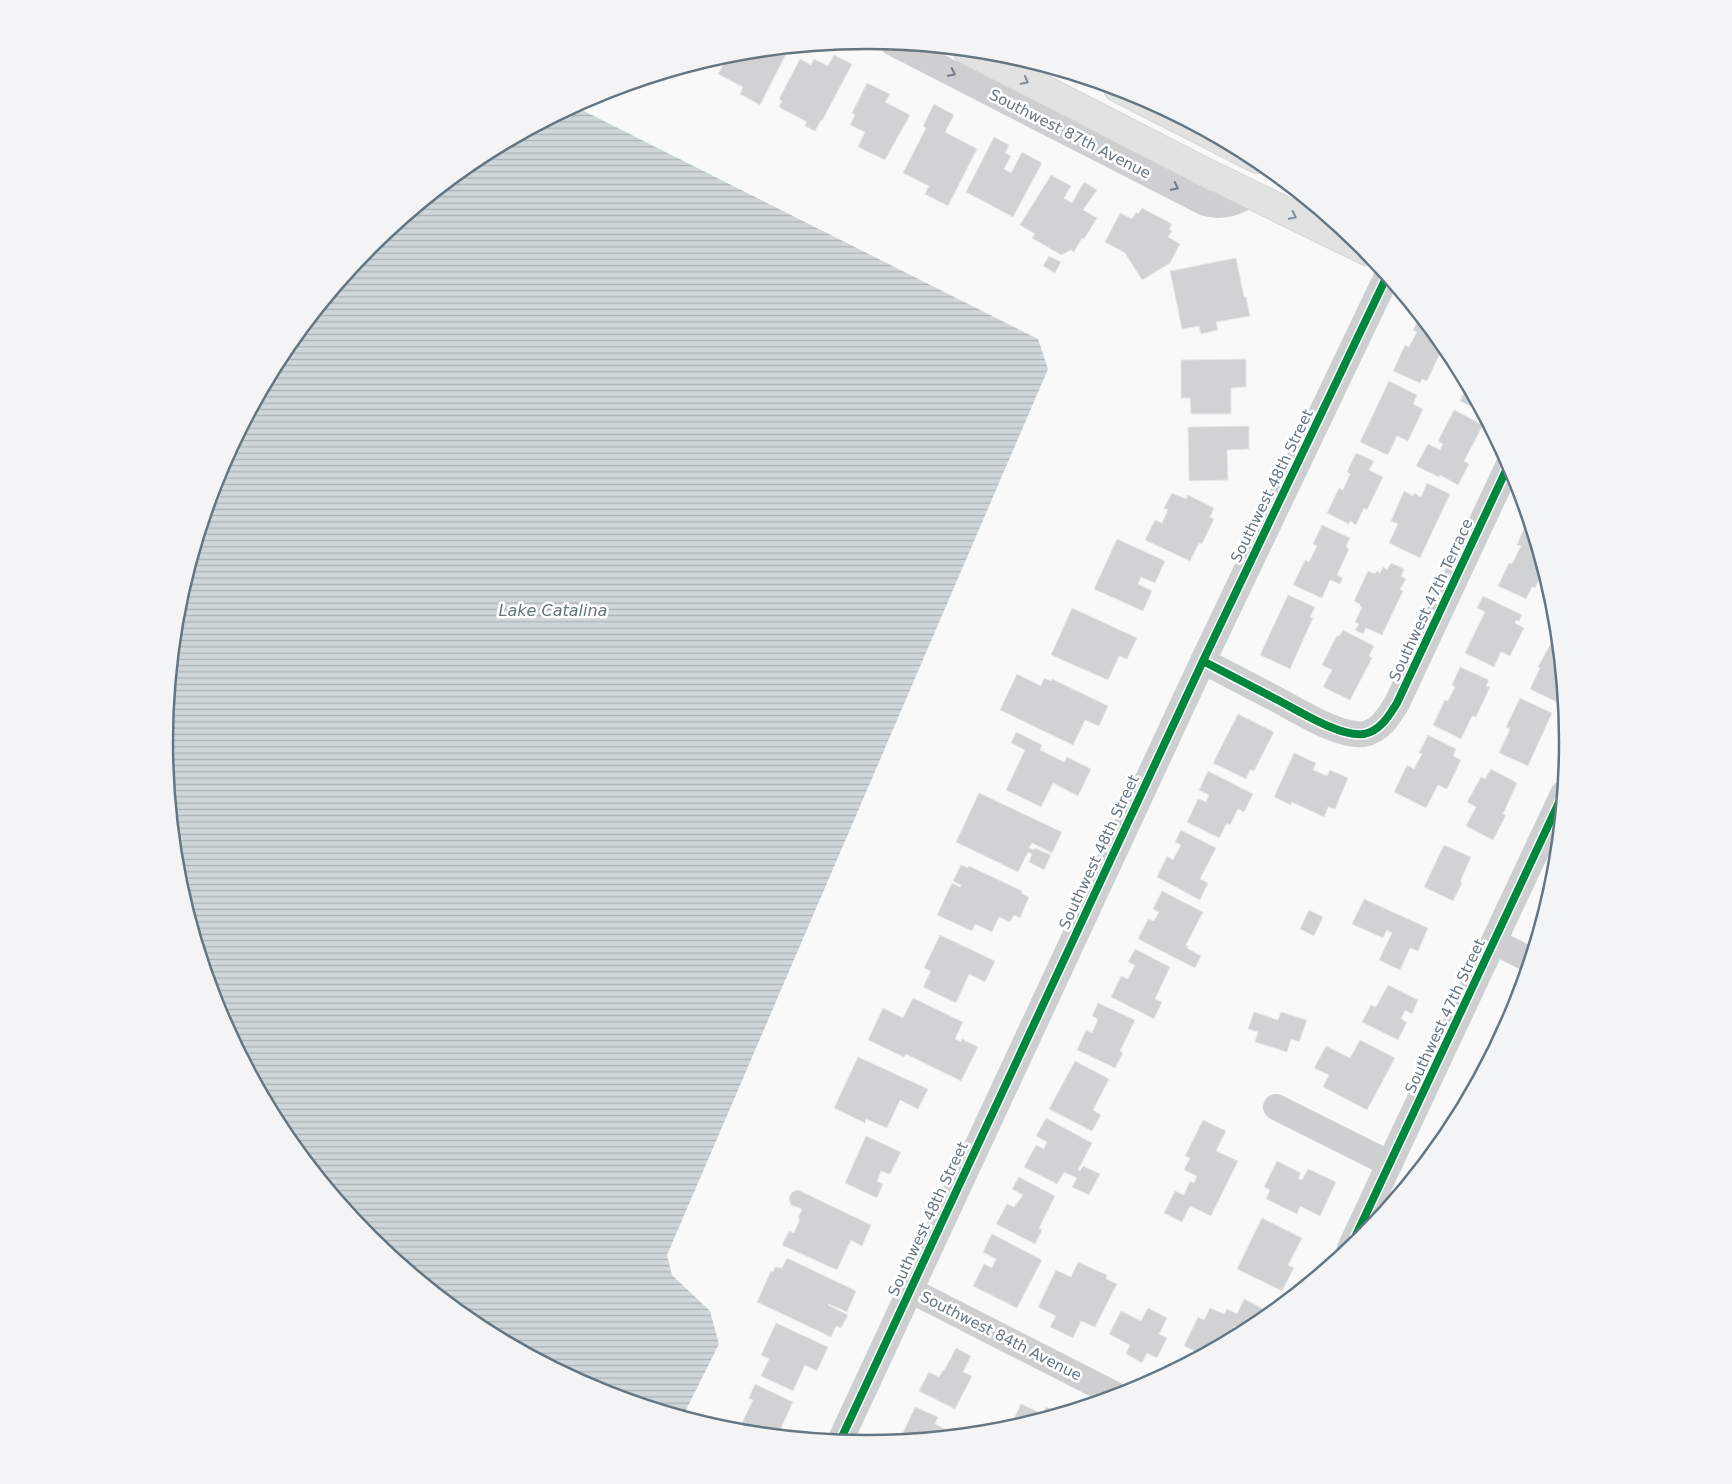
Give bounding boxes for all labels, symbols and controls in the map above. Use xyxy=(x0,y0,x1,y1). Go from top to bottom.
one-way arrow xyxy=(947,67,956,77)
one-way arrow xyxy=(1020,75,1029,85)
street label: Southwest 87th Avenue xyxy=(986,85,1154,183)
one-way arrow xyxy=(1169,181,1178,191)
one-way arrow xyxy=(1288,209,1297,219)
street label: Southwest 48th Street xyxy=(1227,406,1317,566)
street label: Southwest 47th Terrace xyxy=(1385,516,1477,684)
water label: Lake Catalina xyxy=(499,601,607,620)
street label: Southwest 48th Street xyxy=(1055,772,1143,932)
street label: Southwest 47th Street xyxy=(1401,936,1489,1096)
street label: Southwest 48th Street xyxy=(884,1139,972,1299)
street label: Southwest 84th Avenue xyxy=(917,1287,1085,1385)

